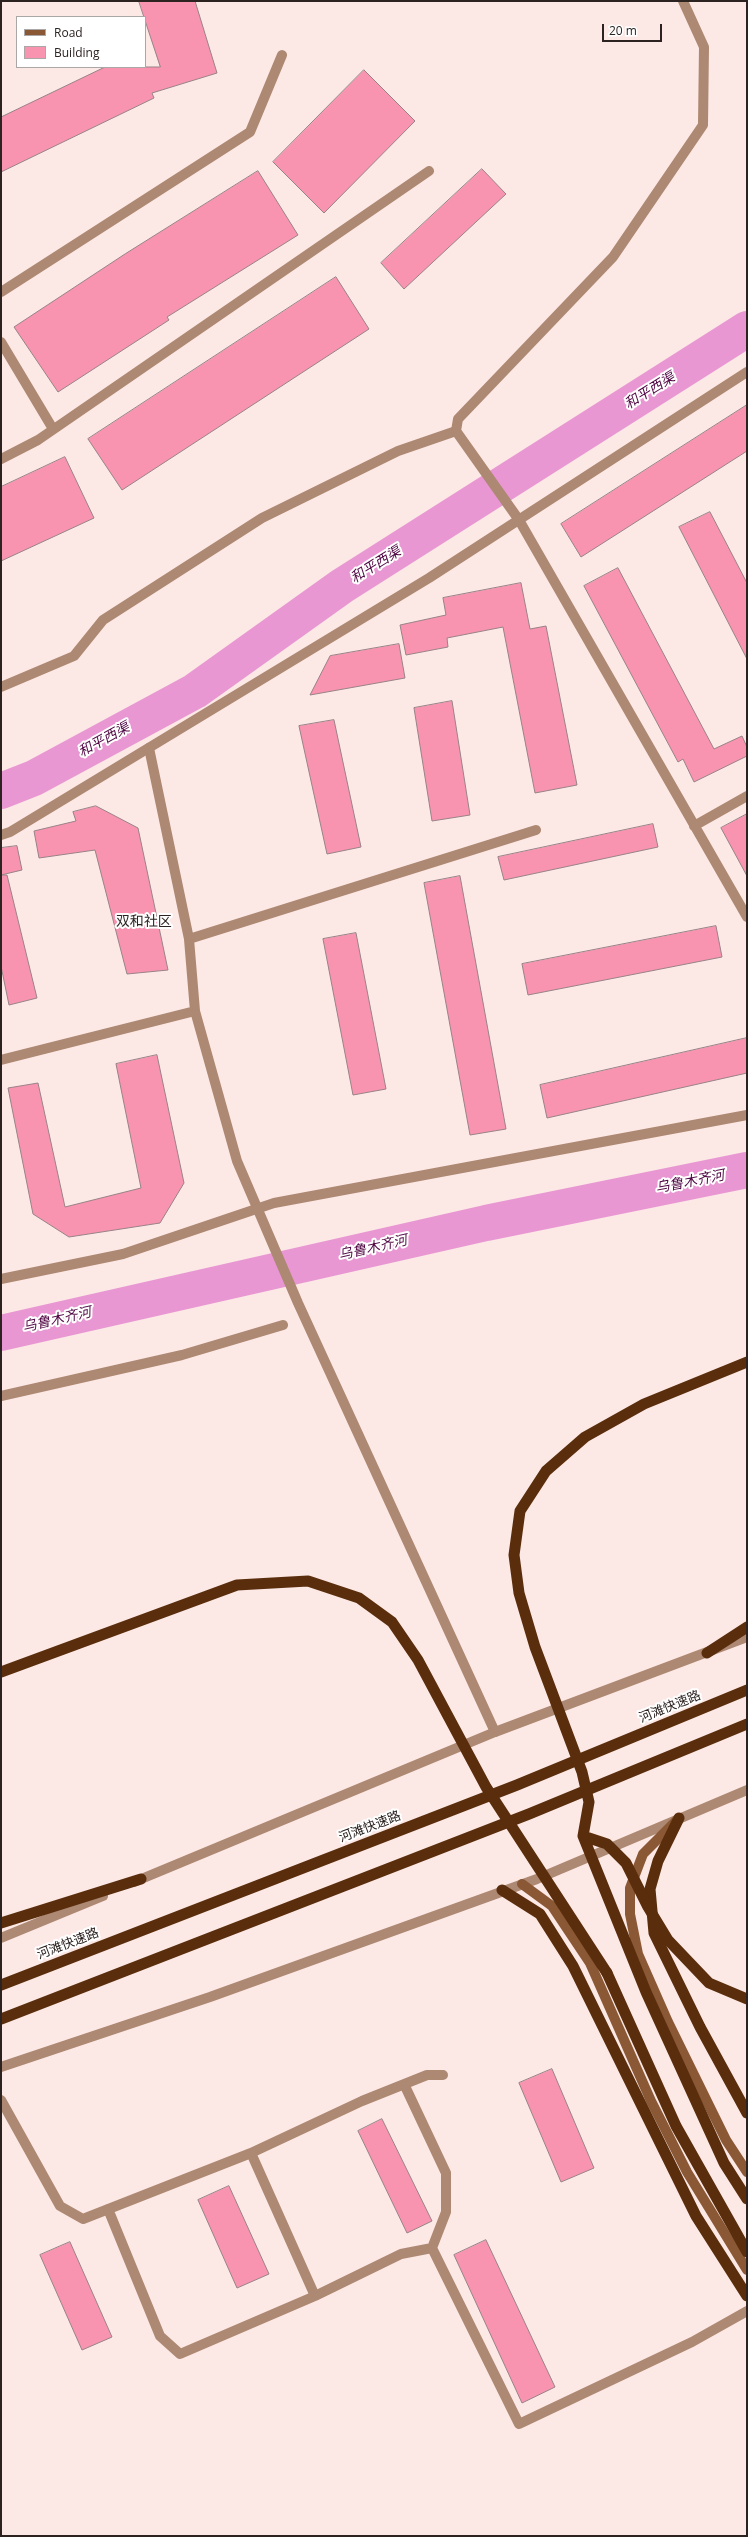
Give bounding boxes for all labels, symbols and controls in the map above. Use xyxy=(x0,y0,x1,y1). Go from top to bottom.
legend xyxy=(16,16,146,68)
scale bar xyxy=(604,16,664,42)
text: 20 m xyxy=(609,22,637,39)
text: Road xyxy=(54,24,83,41)
text: Building xyxy=(54,44,99,61)
water label: 和平西渠 xyxy=(622,369,678,413)
water label: 和平西渠 xyxy=(348,543,404,587)
water label: 和平西渠 xyxy=(75,719,133,761)
district label: 双和社区 xyxy=(116,914,172,930)
water label: 乌鲁木齐河 xyxy=(654,1167,726,1197)
water label: 乌鲁木齐河 xyxy=(337,1232,409,1264)
water label: 乌鲁木齐河 xyxy=(21,1304,93,1336)
street label: 河滩快速路 xyxy=(637,1688,703,1726)
street label: 河滩快速路 xyxy=(337,1808,403,1846)
street label: 河滩快速路 xyxy=(35,1925,101,1963)

